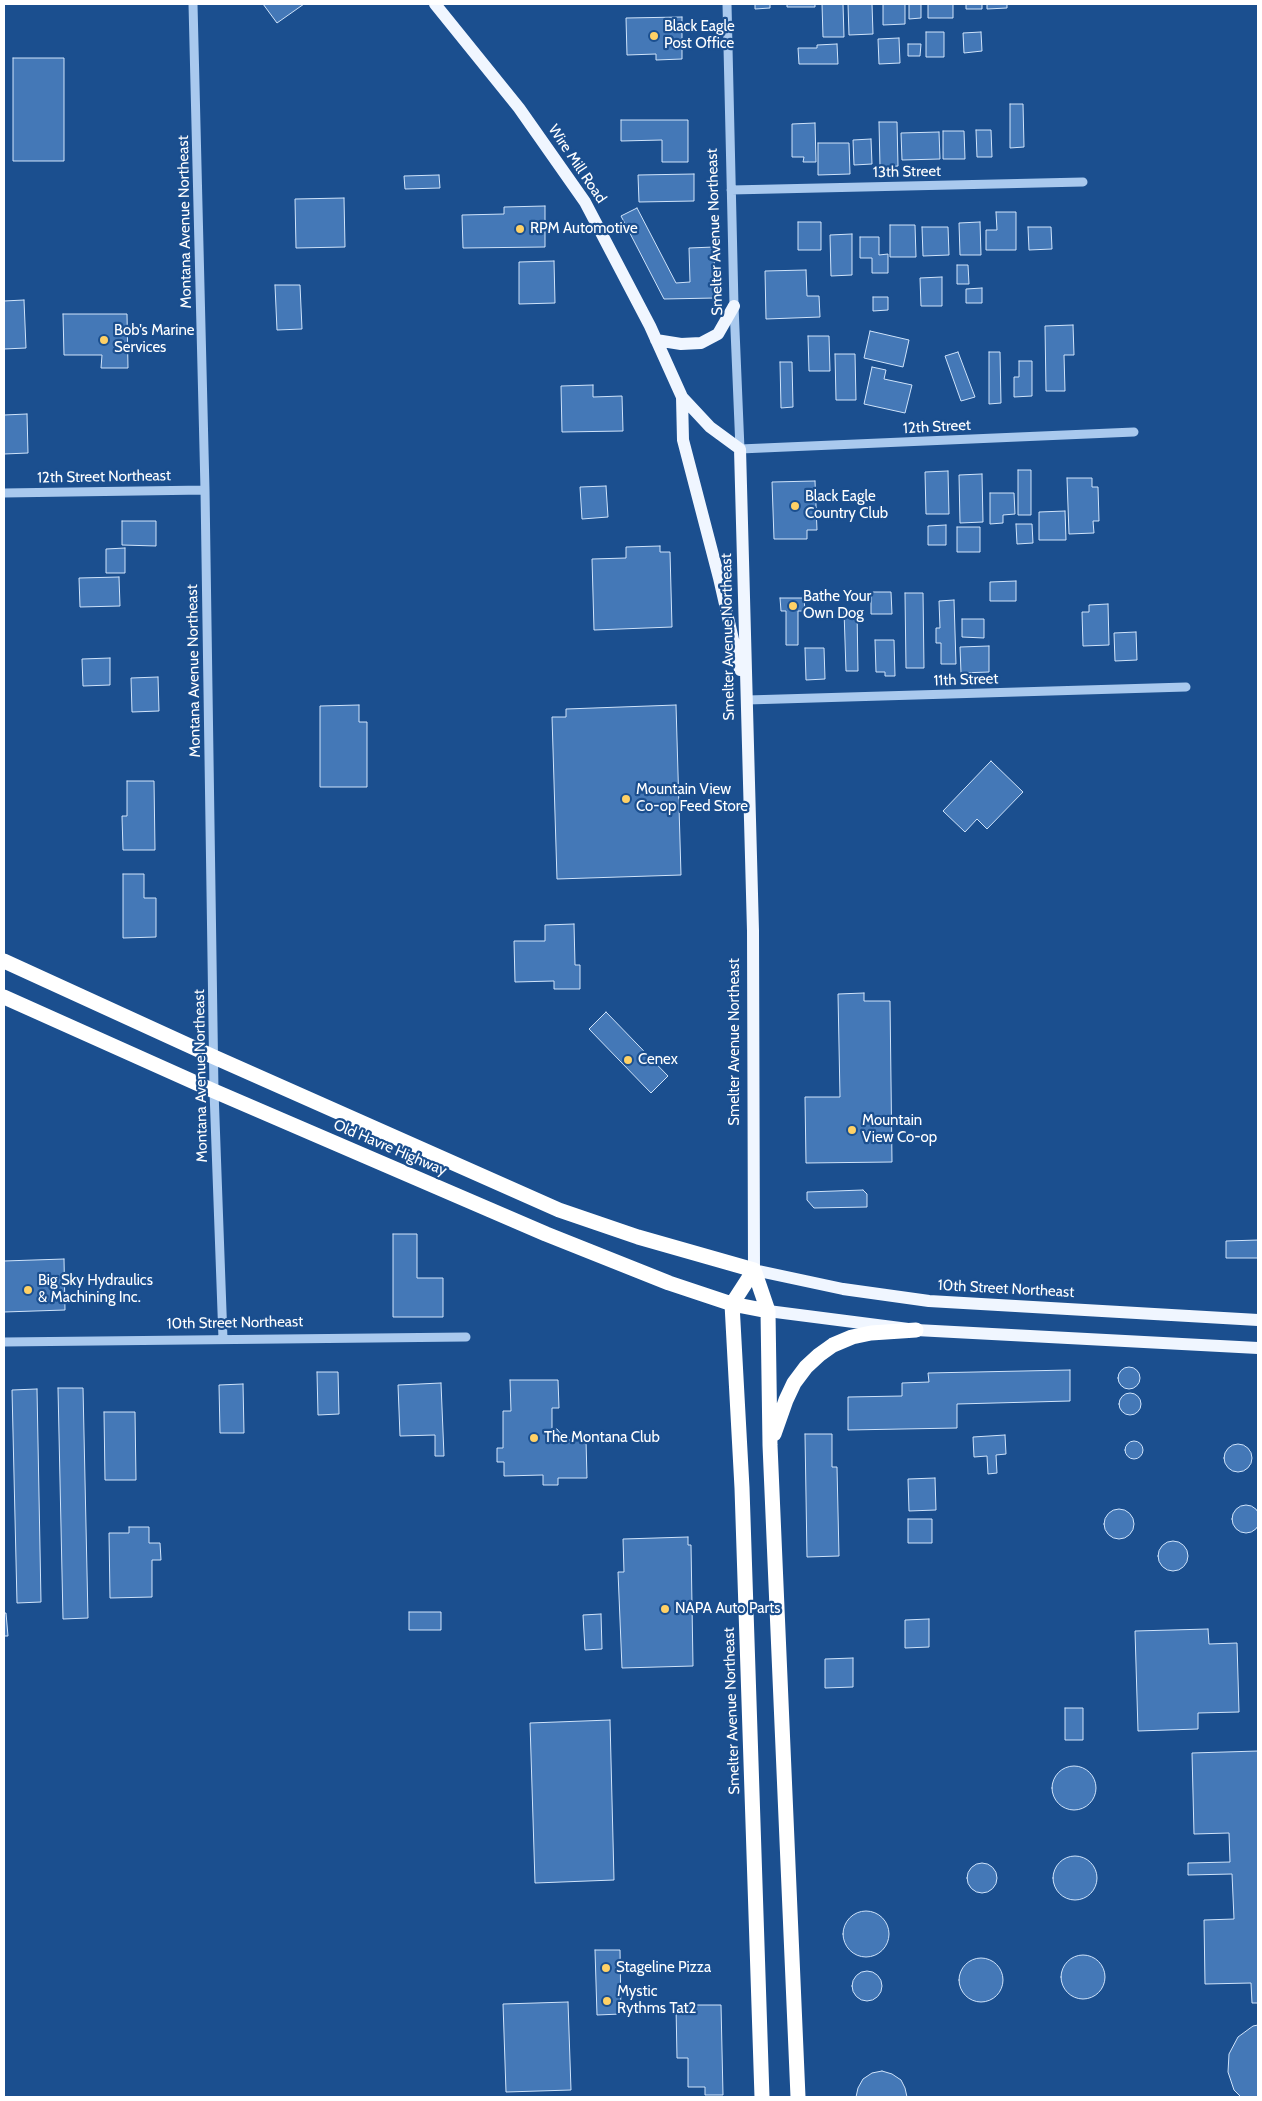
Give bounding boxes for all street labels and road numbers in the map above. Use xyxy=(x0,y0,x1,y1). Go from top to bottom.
street label: Wire Mill Road xyxy=(544,121,610,207)
street label: Montana Avenue Northeast xyxy=(174,135,196,309)
street label: Smelter Avenue Northeast xyxy=(703,148,727,316)
street label: 13th Street xyxy=(873,162,941,182)
street label: 12th Street xyxy=(903,416,971,438)
street label: 12th Street Northeast xyxy=(37,467,171,487)
street label: Smelter Avenue Northeast xyxy=(718,553,738,721)
street label: Montana Avenue Northeast xyxy=(183,584,205,758)
street label: 11th Street xyxy=(933,670,999,690)
street label: Smelter Avenue Northeast xyxy=(726,958,744,1126)
street label: Montana Avenue Northeast xyxy=(190,989,212,1163)
street label: Old Havre Highway xyxy=(331,1116,449,1180)
street label: 10th Street Northeast xyxy=(937,1276,1075,1302)
street label: 10th Street Northeast xyxy=(167,1313,303,1333)
street label: Smelter Avenue Northeast xyxy=(720,1627,744,1795)

